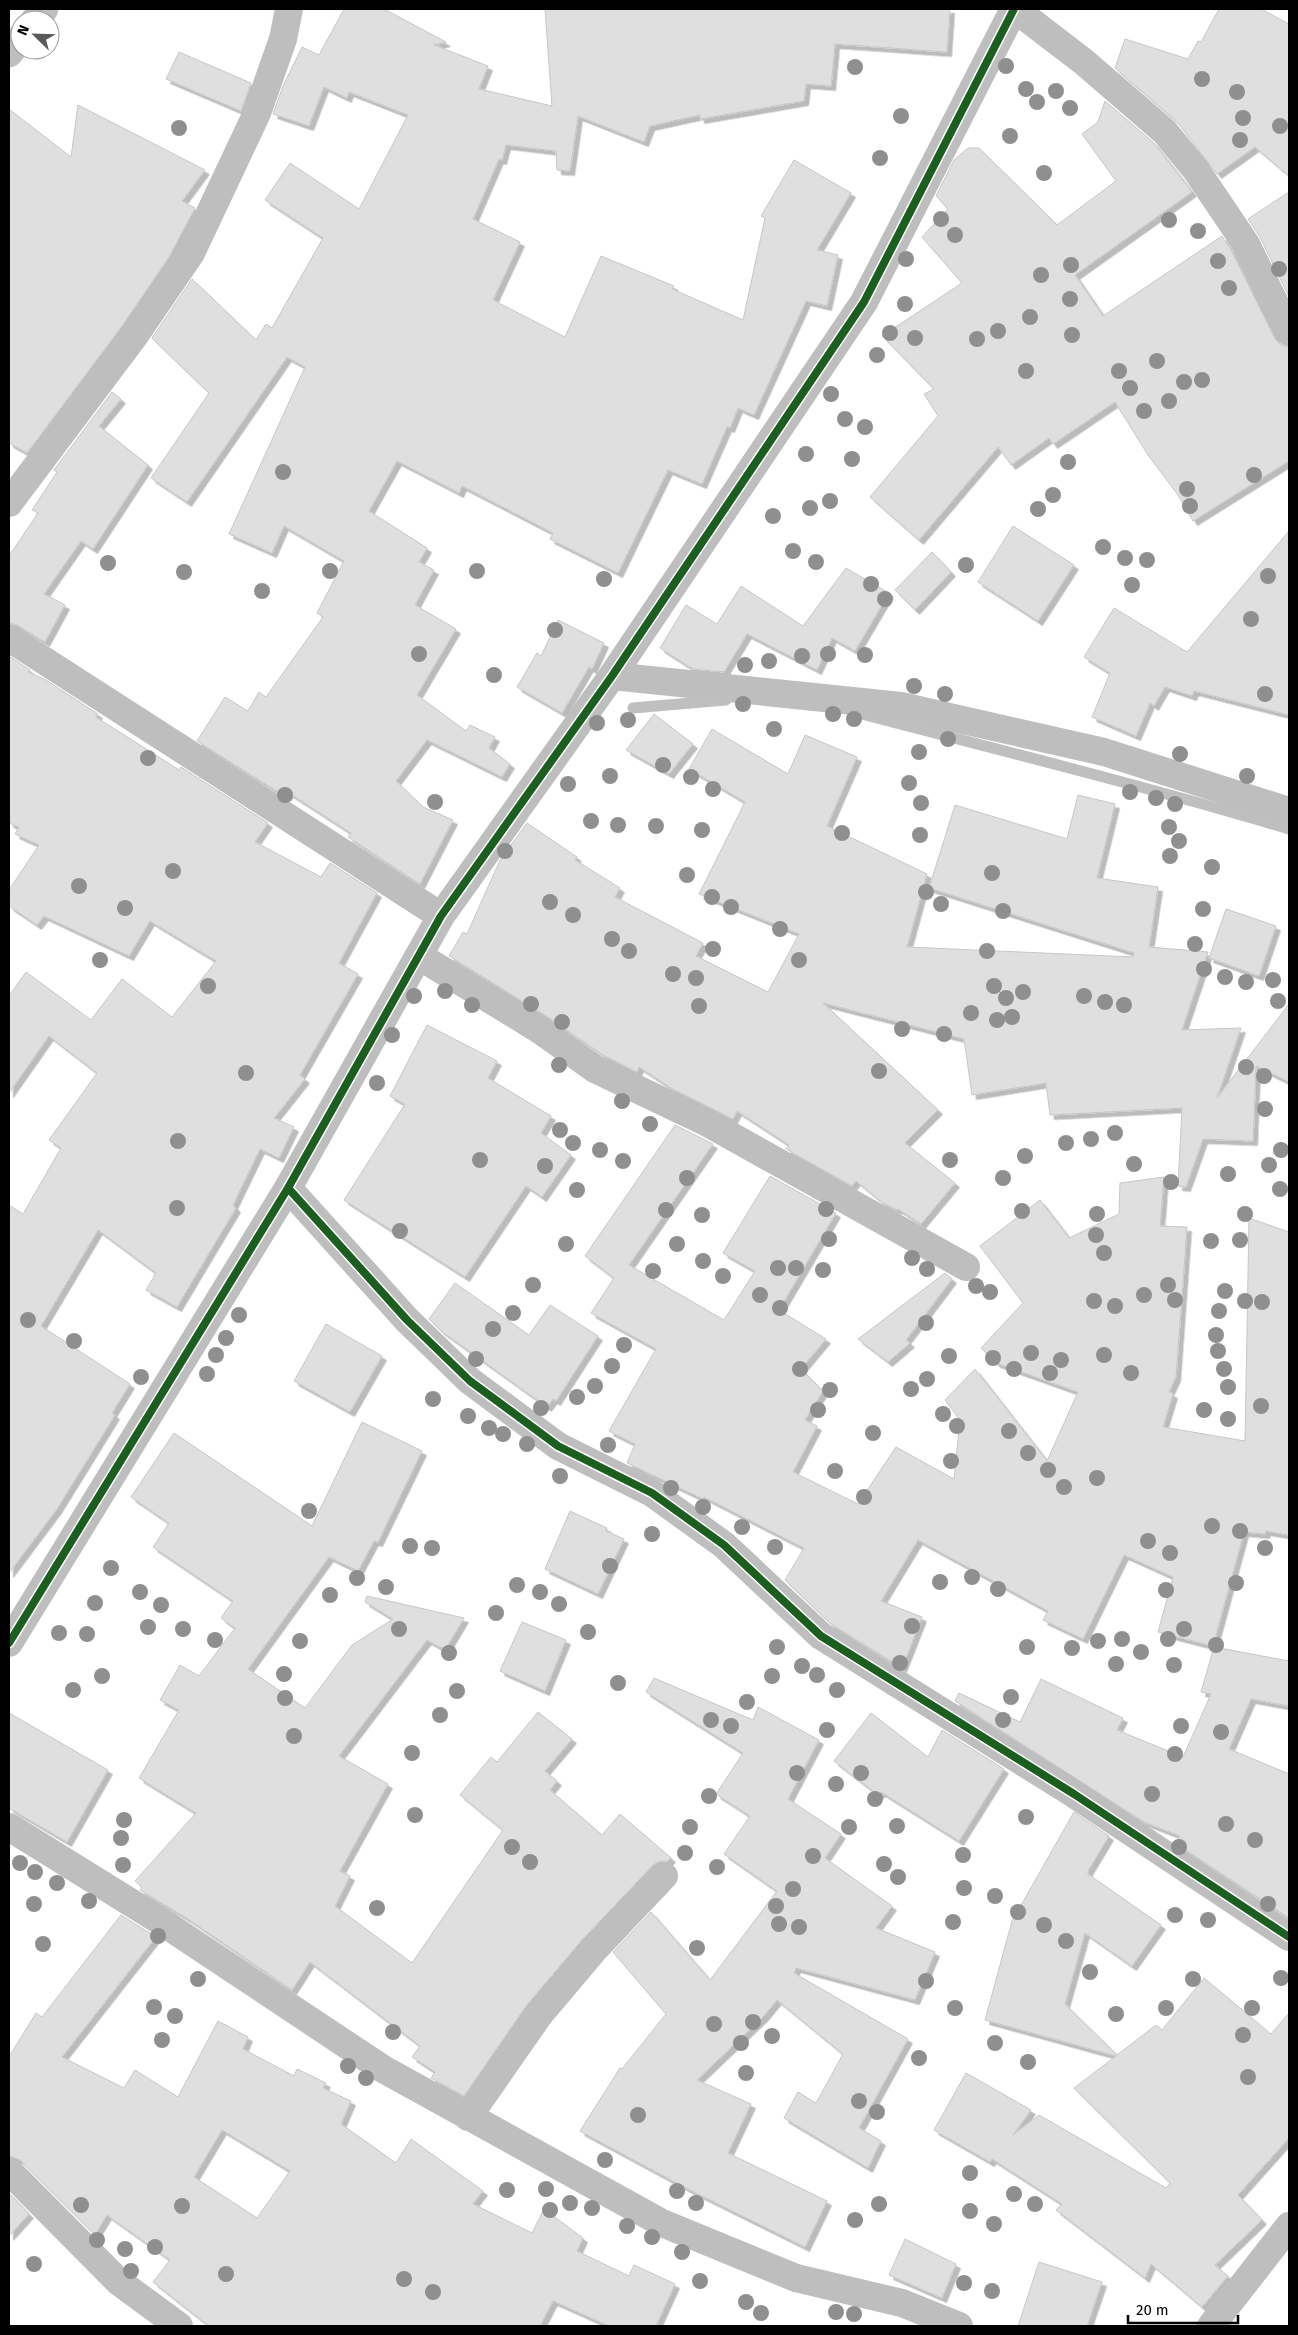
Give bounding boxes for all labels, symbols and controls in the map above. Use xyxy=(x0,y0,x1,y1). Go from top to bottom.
north arrow xyxy=(10,10,60,60)
text: N xyxy=(14,23,33,38)
scale bar xyxy=(1128,2292,1238,2324)
text: 20 m xyxy=(1136,2301,1169,2319)

